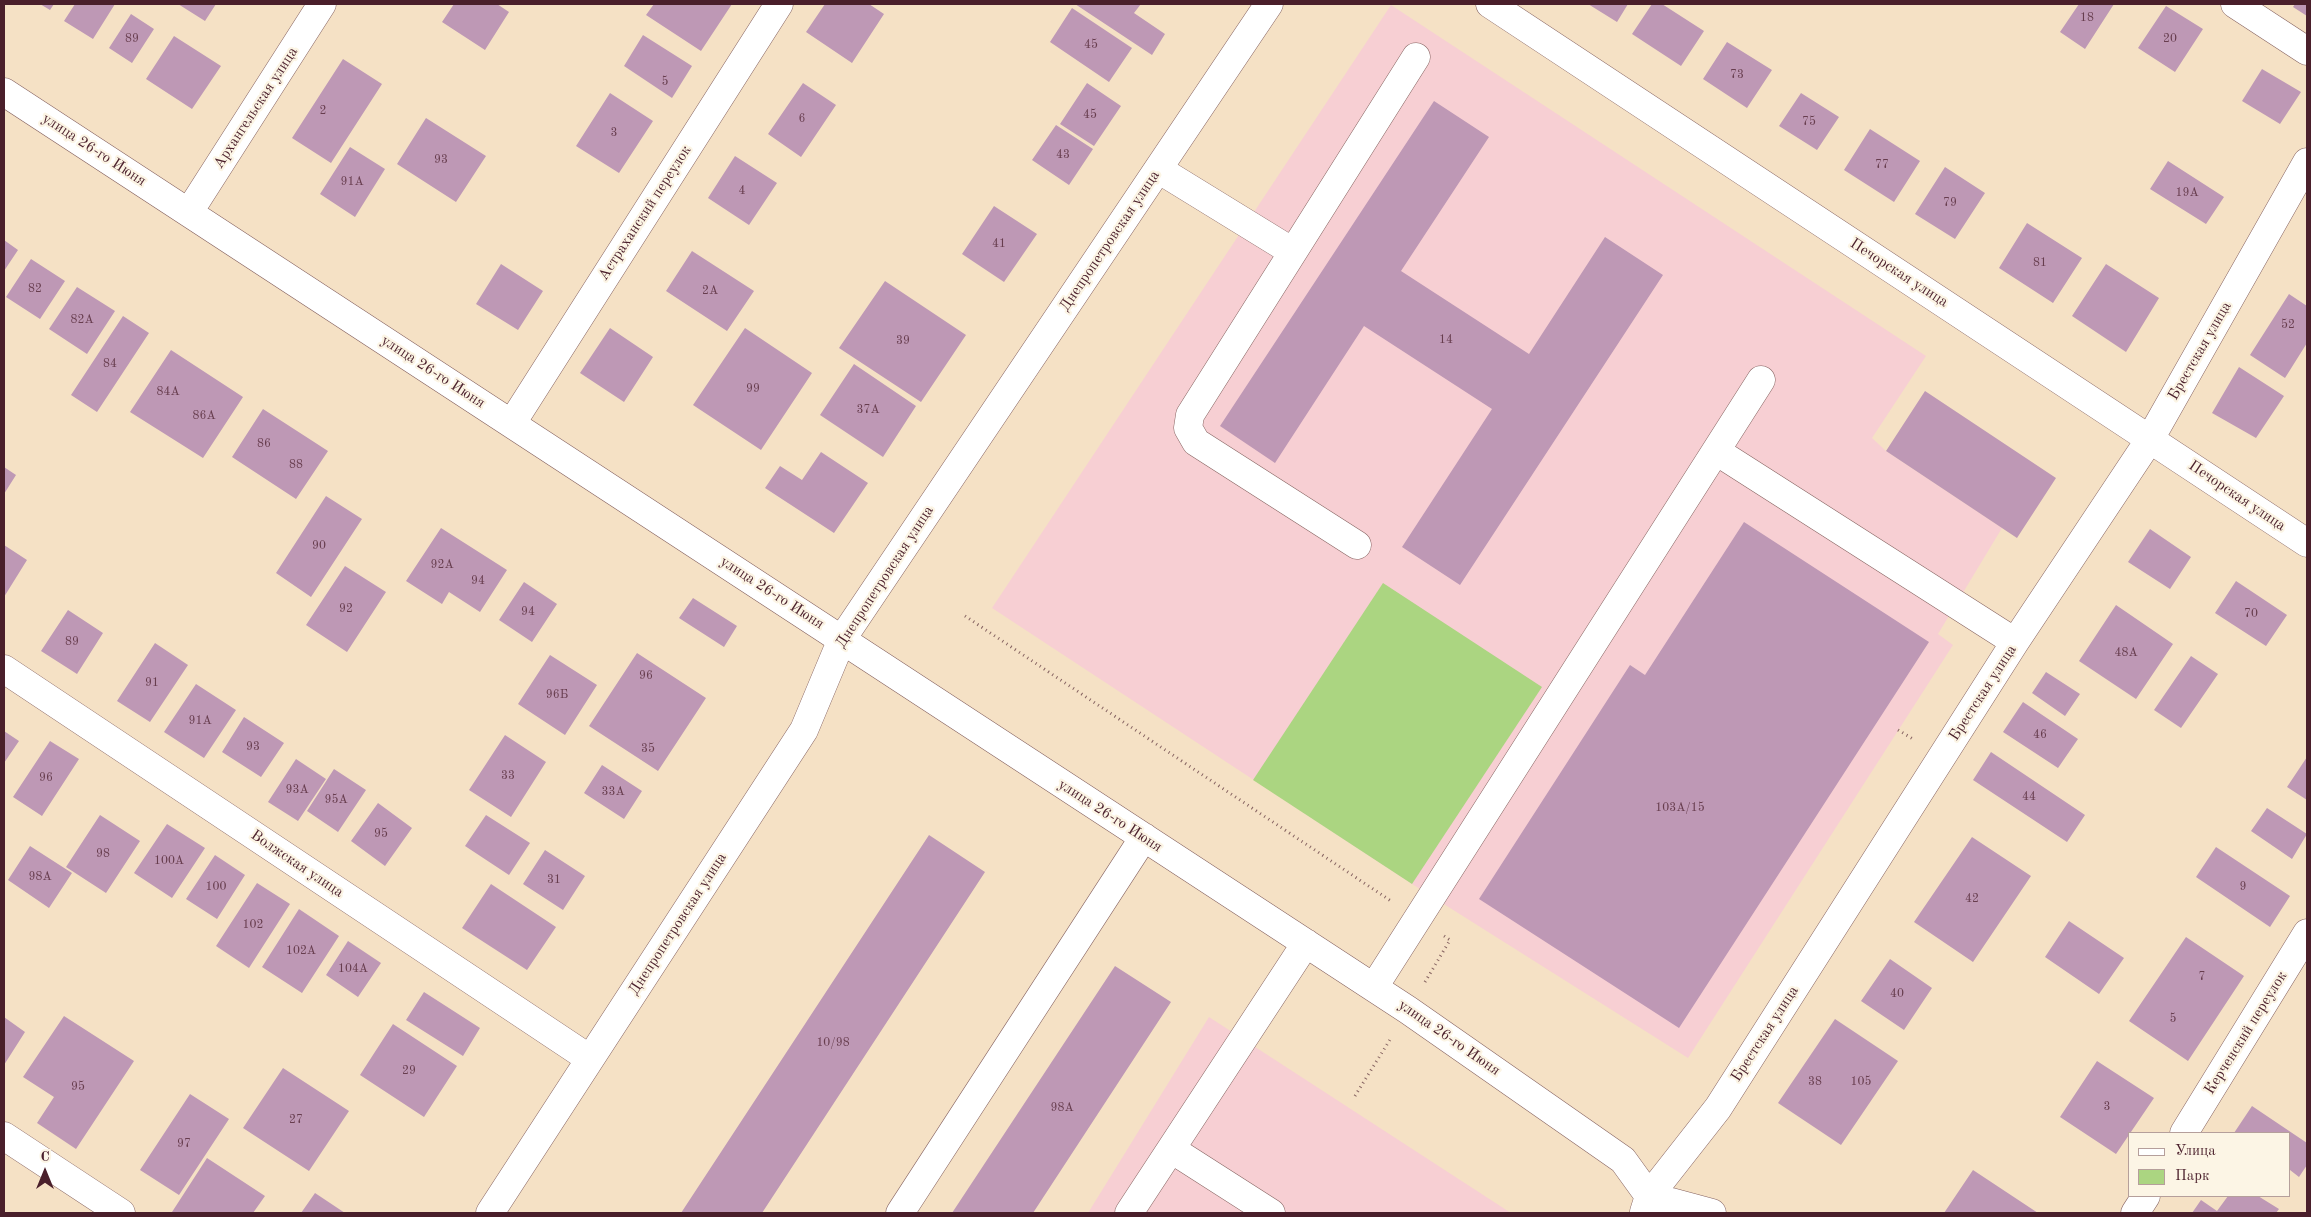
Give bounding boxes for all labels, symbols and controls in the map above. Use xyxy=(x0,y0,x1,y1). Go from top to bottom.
house number: 18 xyxy=(2080,11,2094,25)
house number: 89 xyxy=(125,32,139,46)
house number: 20 xyxy=(2163,32,2177,46)
house number: 45 xyxy=(1084,38,1098,52)
street label: Архангельская улица xyxy=(210,44,302,172)
house number: 73 xyxy=(1730,68,1744,82)
house number: 5 xyxy=(662,75,668,89)
house number: 2 xyxy=(320,104,326,118)
house number: 45 xyxy=(1083,108,1097,122)
street label: улица 26-го Июня xyxy=(39,110,149,190)
house number: 6 xyxy=(799,112,805,126)
house number: 75 xyxy=(1802,115,1816,129)
house number: 3 xyxy=(611,126,617,140)
street label: Астраханский переулок xyxy=(595,142,695,284)
house number: 43 xyxy=(1056,148,1070,162)
house number: 93 xyxy=(434,153,448,167)
house number: 77 xyxy=(1875,158,1889,172)
street label: Днепропетровская улица xyxy=(1056,167,1164,315)
house number: 91А xyxy=(340,175,364,189)
house number: 4 xyxy=(739,184,745,198)
house number: 19А xyxy=(2175,186,2199,200)
house number: 79 xyxy=(1943,196,1957,210)
street label: Печорская улица xyxy=(1847,235,1951,311)
house number: 41 xyxy=(992,237,1006,251)
house number: 81 xyxy=(2033,256,2047,270)
house number: 82 xyxy=(28,282,42,296)
house number: 2А xyxy=(702,284,718,298)
street label: Брестская улица xyxy=(2165,299,2235,403)
house number: 82А xyxy=(70,313,94,327)
house number: 52 xyxy=(2281,318,2295,332)
street label: улица 26-го Июня xyxy=(378,332,488,412)
house number: 14 xyxy=(1439,333,1453,347)
house number: 39 xyxy=(896,334,910,348)
house number: 84 xyxy=(103,357,117,371)
house number: 99 xyxy=(746,382,760,396)
house number: 84А xyxy=(156,385,180,399)
house number: 37А xyxy=(856,403,880,417)
house number: 86А xyxy=(192,409,216,423)
house number: 86 xyxy=(257,437,271,451)
street label: Печорская улица xyxy=(2185,457,2289,535)
house number: 88 xyxy=(289,458,303,472)
street label: Днепропетровская улица xyxy=(832,502,938,652)
house number: 90 xyxy=(312,539,326,553)
street label: улица 26-го Июня xyxy=(717,553,827,633)
house number: 92А xyxy=(430,558,454,572)
house number: 94 xyxy=(471,574,485,588)
house number: 92 xyxy=(339,602,353,616)
house number: 94 xyxy=(521,605,535,619)
house number: 70 xyxy=(2244,607,2258,621)
house number: 89 xyxy=(65,635,79,649)
street label: Брестская улица xyxy=(1945,642,2021,744)
house number: 48А xyxy=(2114,646,2138,660)
house number: 96 xyxy=(639,669,653,683)
house number: 91 xyxy=(145,676,159,690)
house number: 96Б xyxy=(546,688,568,702)
house number: 91А xyxy=(188,714,212,728)
house number: 46 xyxy=(2033,728,2047,742)
house number: 93 xyxy=(246,740,260,754)
house number: 35 xyxy=(641,742,655,756)
house number: 33 xyxy=(501,769,515,783)
house number: 96 xyxy=(39,771,53,785)
street label: улица 26-го Июня xyxy=(1055,776,1165,856)
house number: 93А xyxy=(285,783,309,797)
house number: 33А xyxy=(601,785,625,799)
house number: 44 xyxy=(2022,790,2036,804)
house number: 95А xyxy=(324,793,348,807)
house number: 103А/15 xyxy=(1655,801,1705,815)
street label: Волжская улица xyxy=(247,826,347,902)
house number: 95 xyxy=(374,827,388,841)
house number: 98 xyxy=(96,847,110,861)
street label: Днепропетровская улица xyxy=(625,849,731,999)
house number: 100А xyxy=(154,854,184,868)
house number: 98А xyxy=(28,870,52,884)
house number: 31 xyxy=(547,873,561,887)
house number: 100 xyxy=(206,880,226,894)
house number: 9 xyxy=(2240,880,2246,894)
house number: 42 xyxy=(1965,892,1979,906)
house number: 102 xyxy=(243,918,263,932)
house number: 102А xyxy=(286,944,316,958)
house number: 104А xyxy=(338,962,368,976)
street label: Керченский переулок xyxy=(2201,968,2291,1098)
house number: 7 xyxy=(2199,970,2205,984)
street label: Брестская улица xyxy=(1727,983,1803,1085)
house number: 40 xyxy=(1890,987,1904,1001)
street label: улица 26-го Июня xyxy=(1395,996,1503,1080)
house number: 5 xyxy=(2170,1012,2176,1026)
house number: 10/98 xyxy=(816,1036,850,1050)
house number: 29 xyxy=(402,1064,416,1078)
house number: 38 xyxy=(1808,1075,1822,1089)
house number: 105 xyxy=(1851,1075,1871,1089)
house number: 95 xyxy=(71,1080,85,1094)
house number: 3 xyxy=(2104,1100,2110,1114)
house number: 98А xyxy=(1050,1101,1074,1115)
house number: 27 xyxy=(289,1113,303,1127)
legend xyxy=(2128,1132,2291,1197)
house number: 97 xyxy=(177,1137,191,1151)
text: Улица xyxy=(2175,1144,2216,1159)
north arrow xyxy=(20,1147,70,1197)
text: С xyxy=(40,1150,50,1164)
text: Парк xyxy=(2175,1169,2210,1184)

